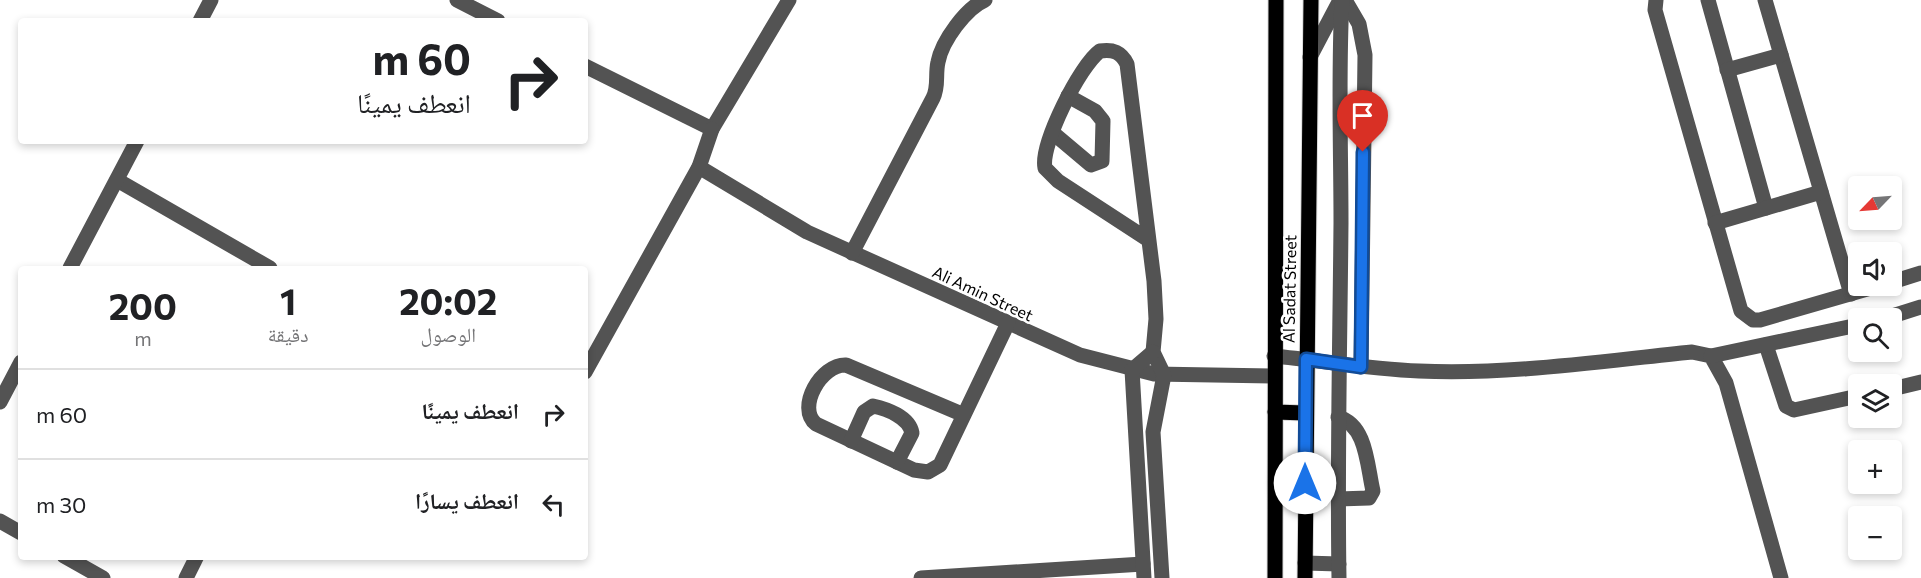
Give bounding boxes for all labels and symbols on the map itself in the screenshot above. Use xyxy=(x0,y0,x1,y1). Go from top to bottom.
pin xyxy=(1337,90,1388,152)
north arrow xyxy=(1848,176,1902,230)
street label: Al Sadat Street xyxy=(1279,234,1299,343)
street label: Ali Amin Street xyxy=(930,261,1037,325)
position arrow xyxy=(1273,451,1337,515)

